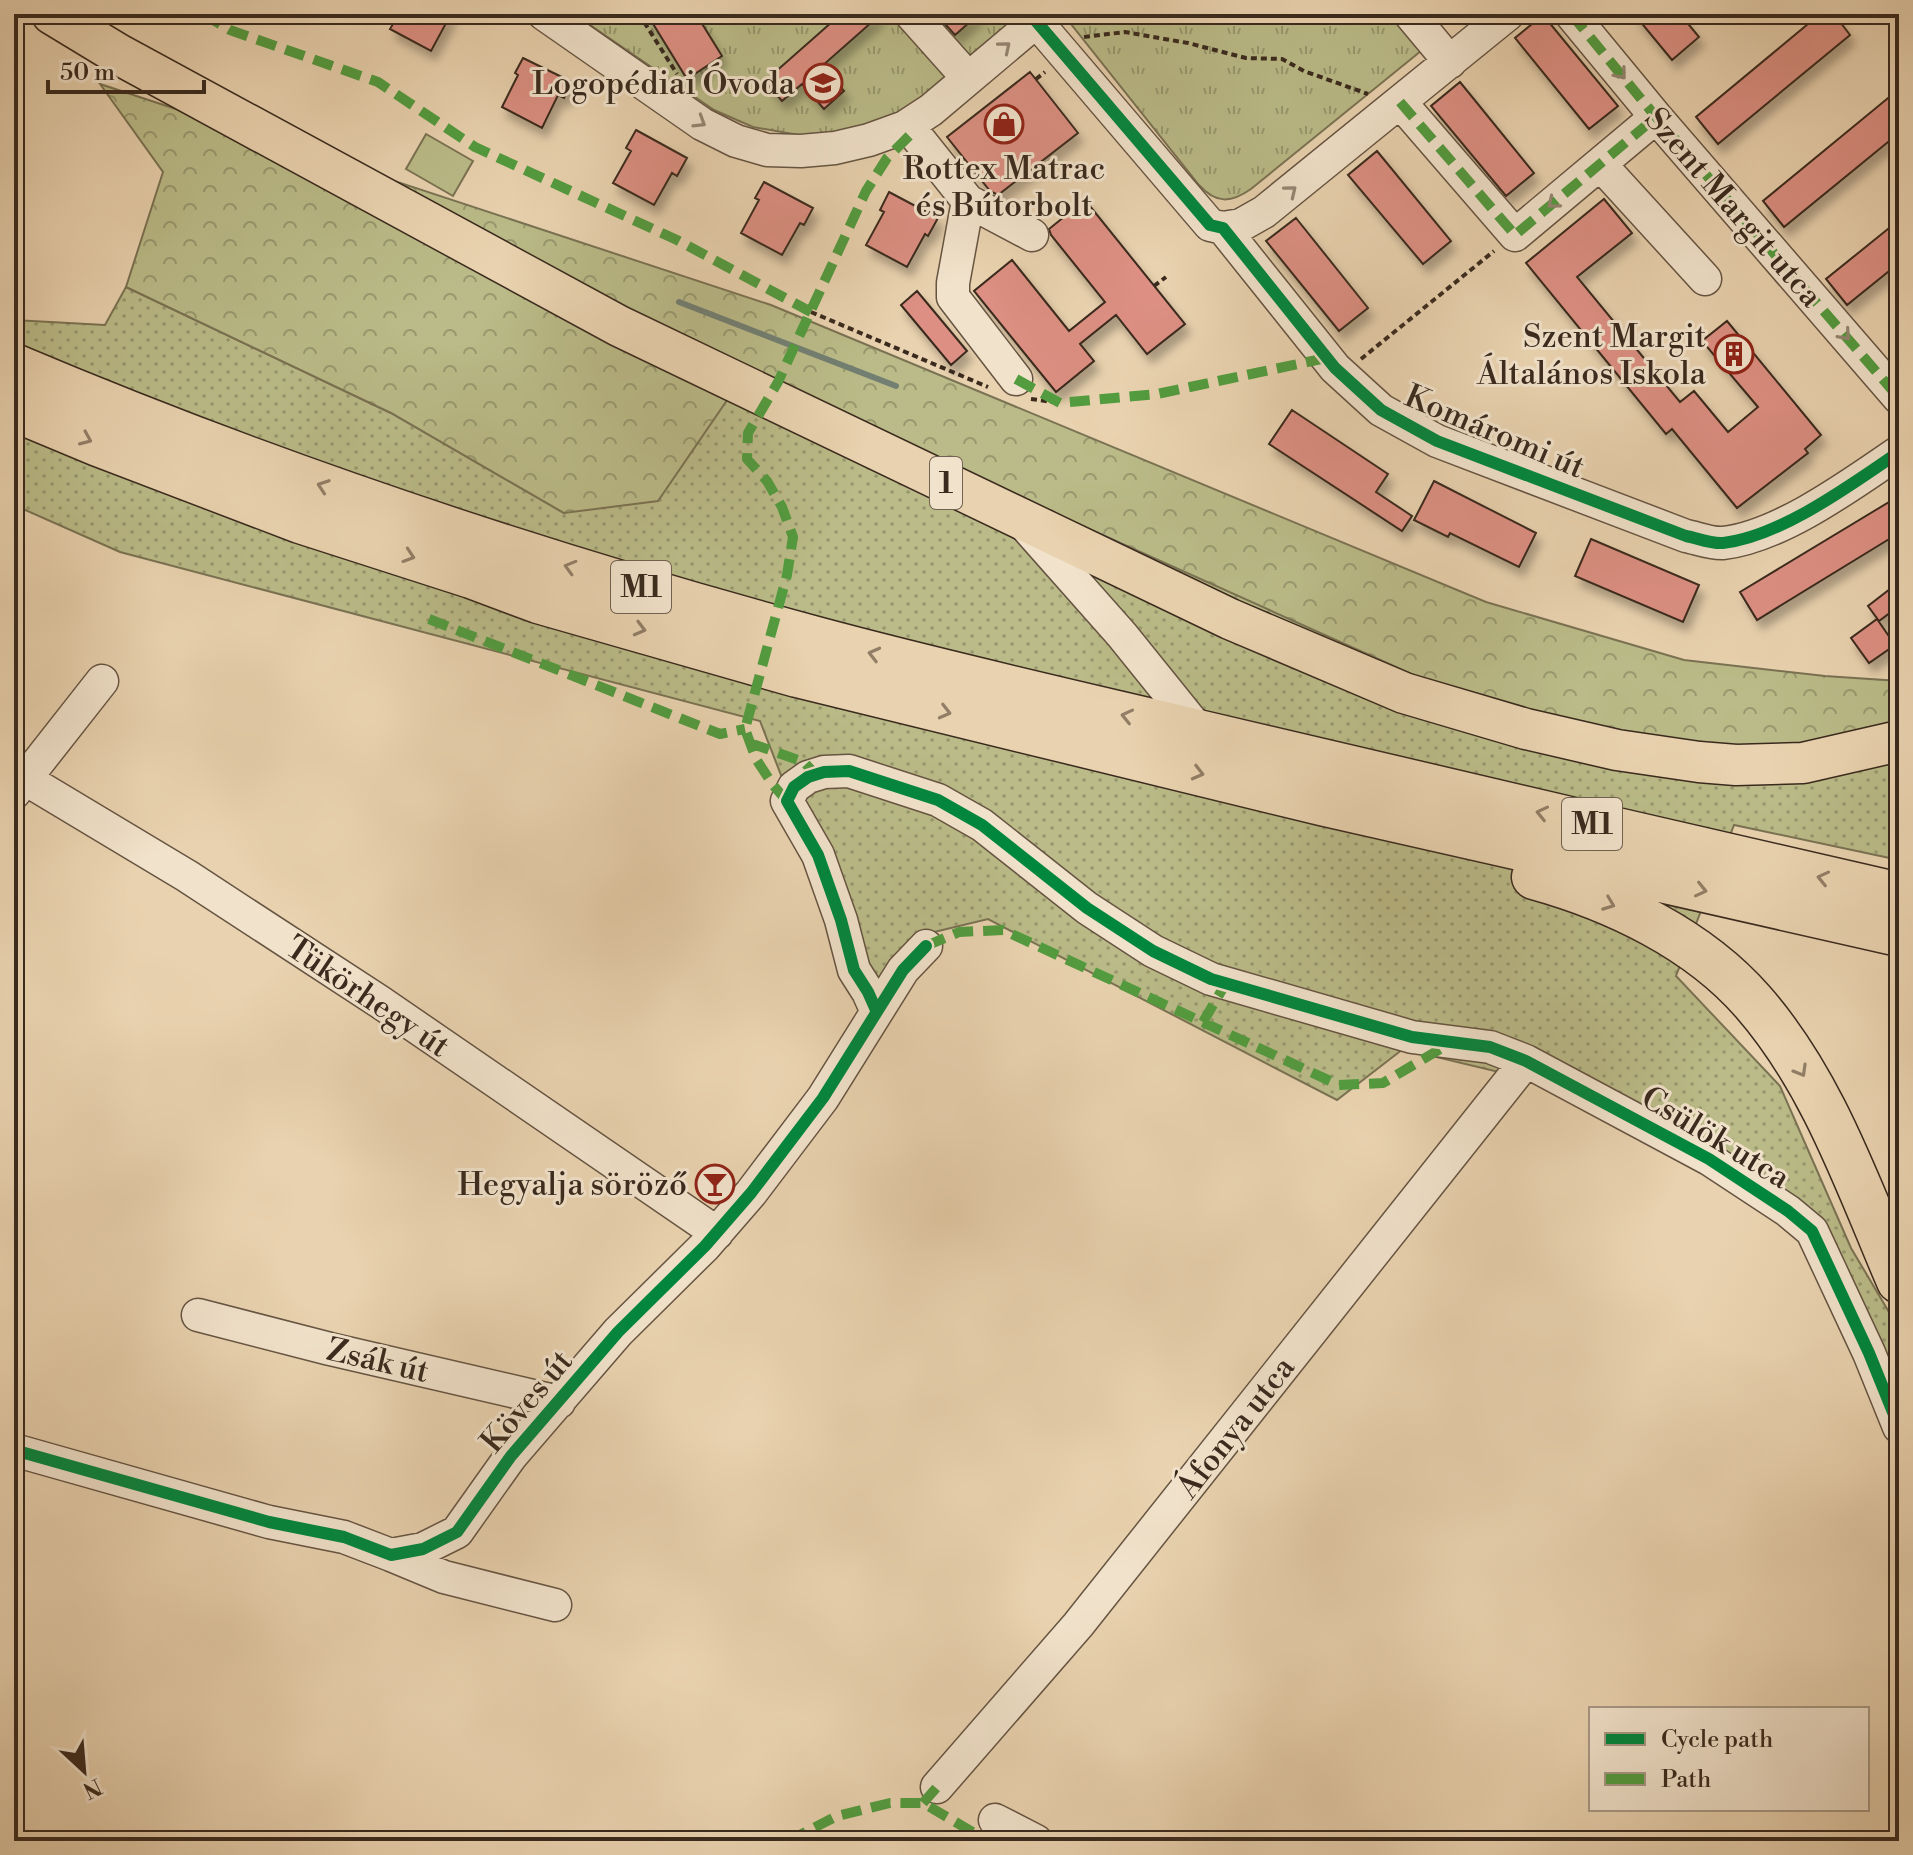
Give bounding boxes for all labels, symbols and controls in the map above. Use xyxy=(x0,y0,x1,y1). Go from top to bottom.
one-way arrow xyxy=(996,42,1010,57)
scale bar xyxy=(48,44,204,94)
text: 50 m xyxy=(60,58,115,88)
place label: Logopédiai Óvoda xyxy=(532,62,796,104)
school or university icon: Logopédiai Óvoda xyxy=(802,62,844,104)
one-way arrow xyxy=(1611,65,1626,79)
street label: Szent Margit utca xyxy=(1636,100,1831,316)
shop icon: Rottex Matrac és Bútorbolt xyxy=(983,103,1025,145)
one-way arrow xyxy=(691,112,706,127)
place label: Rottex Matrac és Bútorbolt xyxy=(903,149,1105,226)
one-way arrow xyxy=(1281,186,1296,201)
one-way arrow xyxy=(1548,193,1562,208)
place label: Szent Margit Általános Iskola xyxy=(1476,317,1707,394)
one-way arrow xyxy=(1835,326,1849,341)
building icon: Szent Margit Általános Iskola xyxy=(1713,333,1755,375)
street label: Komáromi út xyxy=(1399,376,1591,488)
one-way arrow xyxy=(78,429,92,446)
road number: 1 xyxy=(930,457,962,509)
one-way arrow xyxy=(317,480,331,496)
one-way arrow xyxy=(402,547,416,563)
one-way arrow xyxy=(564,560,578,576)
road number: M1 xyxy=(611,561,671,613)
one-way arrow xyxy=(633,620,647,636)
one-way arrow xyxy=(868,646,882,663)
one-way arrow xyxy=(938,702,951,719)
one-way arrow xyxy=(1120,708,1134,725)
one-way arrow xyxy=(1190,764,1204,781)
road number: M1 xyxy=(1562,798,1622,850)
one-way arrow xyxy=(1536,805,1550,822)
one-way arrow xyxy=(1817,870,1830,887)
one-way arrow xyxy=(1694,881,1708,898)
one-way arrow xyxy=(1601,894,1615,911)
street label: Tükörhegy út xyxy=(278,927,457,1066)
one-way arrow xyxy=(1791,1062,1807,1077)
street label: Csülök utca xyxy=(1634,1078,1798,1198)
bar icon: Hegyalja söröző xyxy=(694,1163,736,1205)
place label: Hegyalja söröző xyxy=(457,1165,687,1205)
street label: Zsák út xyxy=(323,1330,433,1392)
street label: Köves út xyxy=(472,1342,581,1461)
street label: Áfonya utca xyxy=(1166,1347,1304,1507)
legend xyxy=(1589,1707,1869,1811)
text: Cycle path xyxy=(1661,1725,1773,1755)
north arrow xyxy=(44,1731,124,1811)
text: Path xyxy=(1661,1765,1711,1795)
text: N xyxy=(78,1772,106,1804)

